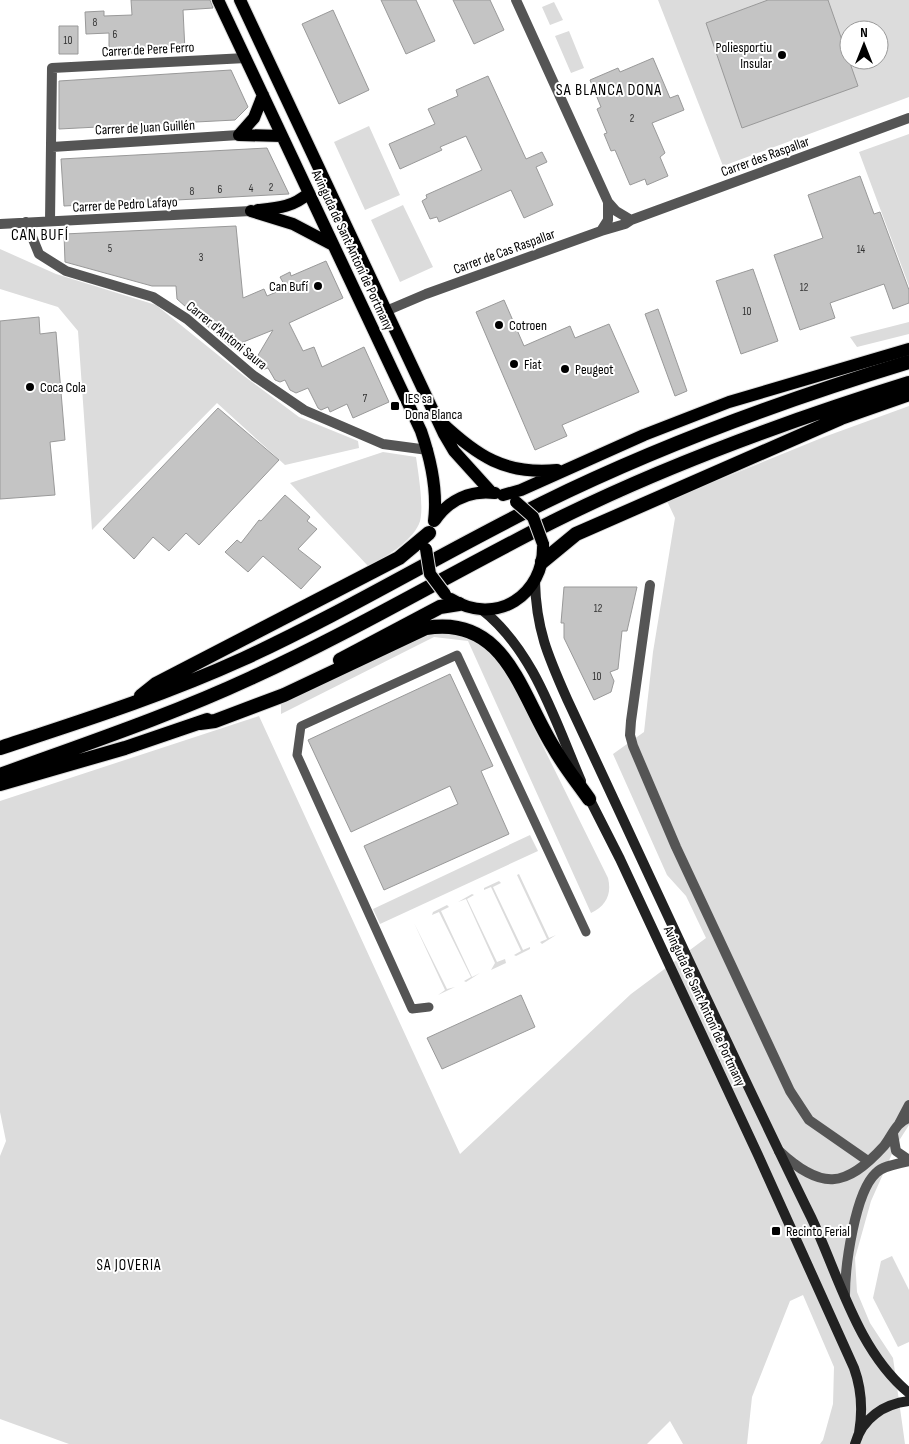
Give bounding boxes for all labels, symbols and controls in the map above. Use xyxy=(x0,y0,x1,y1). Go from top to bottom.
house number: 8 xyxy=(93,16,98,29)
north arrow xyxy=(839,20,889,70)
text: N xyxy=(860,24,868,41)
house number: 6 xyxy=(113,28,118,41)
house number: 10 xyxy=(64,34,72,47)
street label: Carrer de Pere Ferro xyxy=(101,39,195,60)
place label: Poliesportiu Insular xyxy=(716,39,772,72)
marker: Poliesportiu Insular xyxy=(776,49,788,61)
district label: SA BLANCA DONA xyxy=(556,81,662,100)
house number: 2 xyxy=(630,112,635,125)
street label: Carrer de Juan Guillén xyxy=(95,116,195,139)
street label: Carrer des Raspallar xyxy=(719,133,812,180)
street label: Avinguda de Sant Antoni de Portmany xyxy=(307,166,398,334)
house number: 2 xyxy=(269,181,274,194)
house number: 4 xyxy=(249,182,254,195)
house number: 6 xyxy=(218,183,223,196)
house number: 8 xyxy=(190,185,195,198)
street label: Carrer de Pedro Lafayo xyxy=(72,193,178,216)
street label: Carrer de Cas Raspallar xyxy=(451,225,557,278)
district label: CAN BUFÍ xyxy=(11,226,69,245)
house number: 5 xyxy=(108,242,112,255)
house number: 14 xyxy=(857,243,866,256)
house number: 3 xyxy=(199,251,204,264)
place label: Can Bufí xyxy=(269,278,308,295)
marker: Can Bufí xyxy=(312,280,324,292)
house number: 12 xyxy=(800,281,809,294)
street label: Carrer d'Antoni Saura xyxy=(183,298,271,373)
house number: 10 xyxy=(743,305,751,318)
place label: Cotroen xyxy=(509,317,547,334)
marker: Cotroen xyxy=(493,319,505,331)
place label: Fiat xyxy=(524,356,542,373)
marker: Fiat xyxy=(508,358,520,370)
place label: Peugeot xyxy=(575,361,614,378)
marker: Peugeot xyxy=(559,363,571,375)
place label: Coca Cola xyxy=(40,379,86,396)
marker: Coca Cola xyxy=(24,381,36,393)
place label: IES sa Dona Blanca xyxy=(405,390,462,423)
house number: 7 xyxy=(363,392,368,405)
marker: IES sa Dona Blanca xyxy=(389,400,401,412)
house number: 12 xyxy=(594,602,603,615)
house number: 10 xyxy=(593,670,601,683)
street label: Avinguda de Sant Antoni de Portmany xyxy=(659,922,750,1090)
place label: Recinto Ferial xyxy=(786,1223,850,1240)
marker: Recinto Ferial xyxy=(770,1225,782,1237)
district label: SA JOVERIA xyxy=(97,1256,161,1275)

